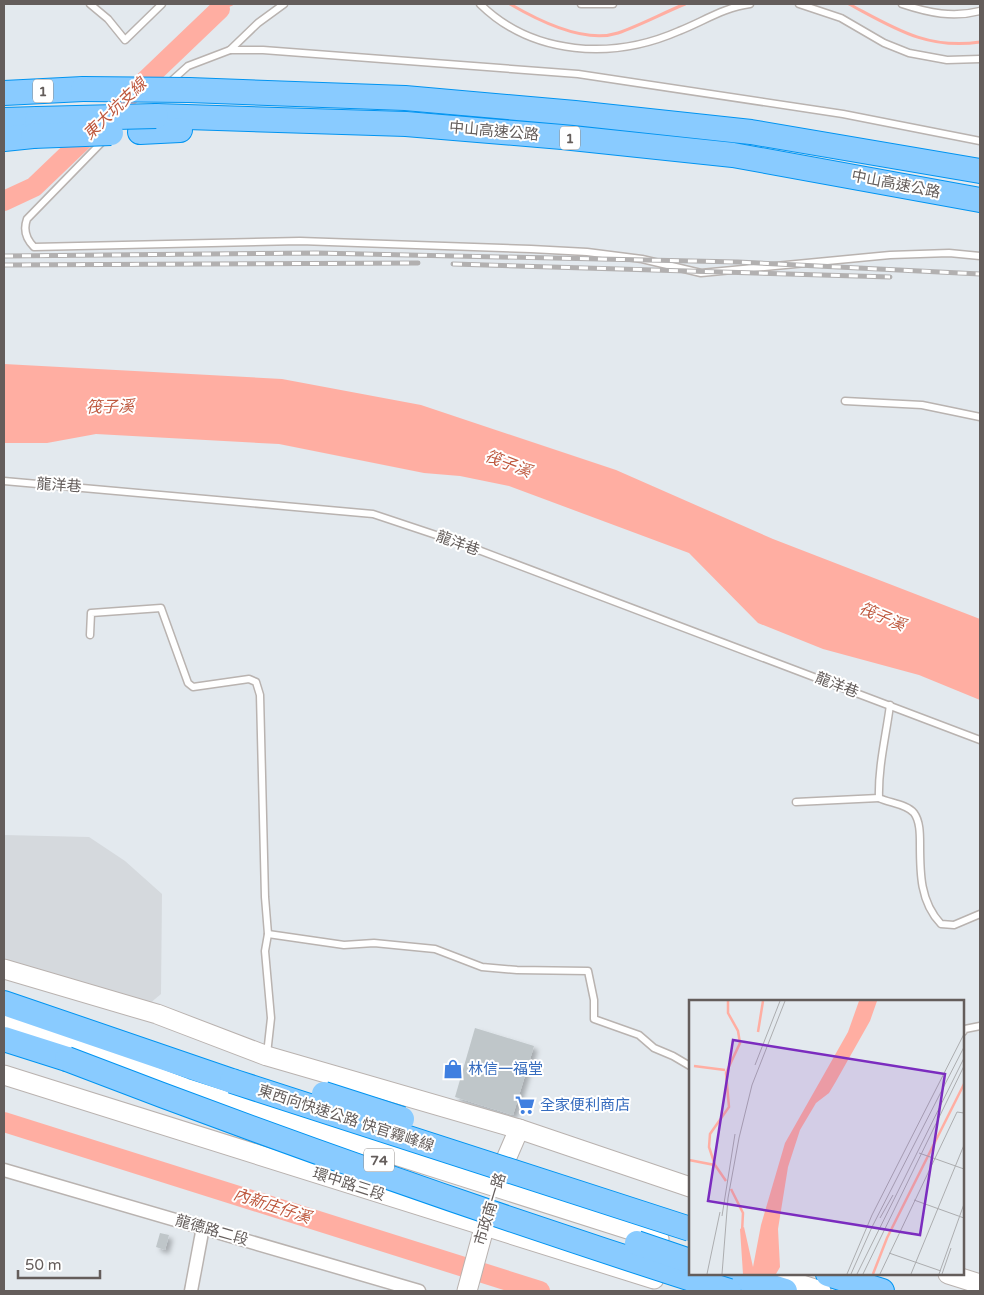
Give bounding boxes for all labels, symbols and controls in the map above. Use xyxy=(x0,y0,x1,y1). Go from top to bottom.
water label: 東大坑支線 xyxy=(79,73,152,144)
road number: 1 xyxy=(33,80,53,102)
street label: 中山高速公路 xyxy=(448,118,540,144)
road number: 1 xyxy=(560,126,580,150)
street label: 中山高速公路 xyxy=(850,167,942,201)
water label: 筏子溪 xyxy=(86,397,136,417)
water label: 筏子溪 xyxy=(482,446,536,483)
street label: 龍洋巷 xyxy=(36,474,82,496)
street label: 龍洋巷 xyxy=(434,527,482,559)
water label: 筏子溪 xyxy=(856,598,910,636)
street label: 龍洋巷 xyxy=(813,669,861,701)
inset map xyxy=(689,1000,964,1275)
shop icon: 林信一福堂 xyxy=(442,1058,464,1080)
place label: 林信一福堂 xyxy=(468,1060,543,1078)
street label: 東西向快速公路 快官霧峰線 xyxy=(256,1081,436,1155)
supermarket icon: 全家便利商店 xyxy=(514,1094,536,1116)
place label: 全家便利商店 xyxy=(540,1096,630,1114)
road number: 74 xyxy=(364,1148,394,1172)
street label: 環中路三段 xyxy=(311,1164,387,1204)
street label: 市政南一路 xyxy=(470,1170,510,1248)
water label: 內新庄仔溪 xyxy=(231,1184,315,1228)
street label: 龍德路二段 xyxy=(173,1211,251,1249)
scale bar xyxy=(18,1248,100,1280)
text: 50 m xyxy=(25,1256,62,1274)

